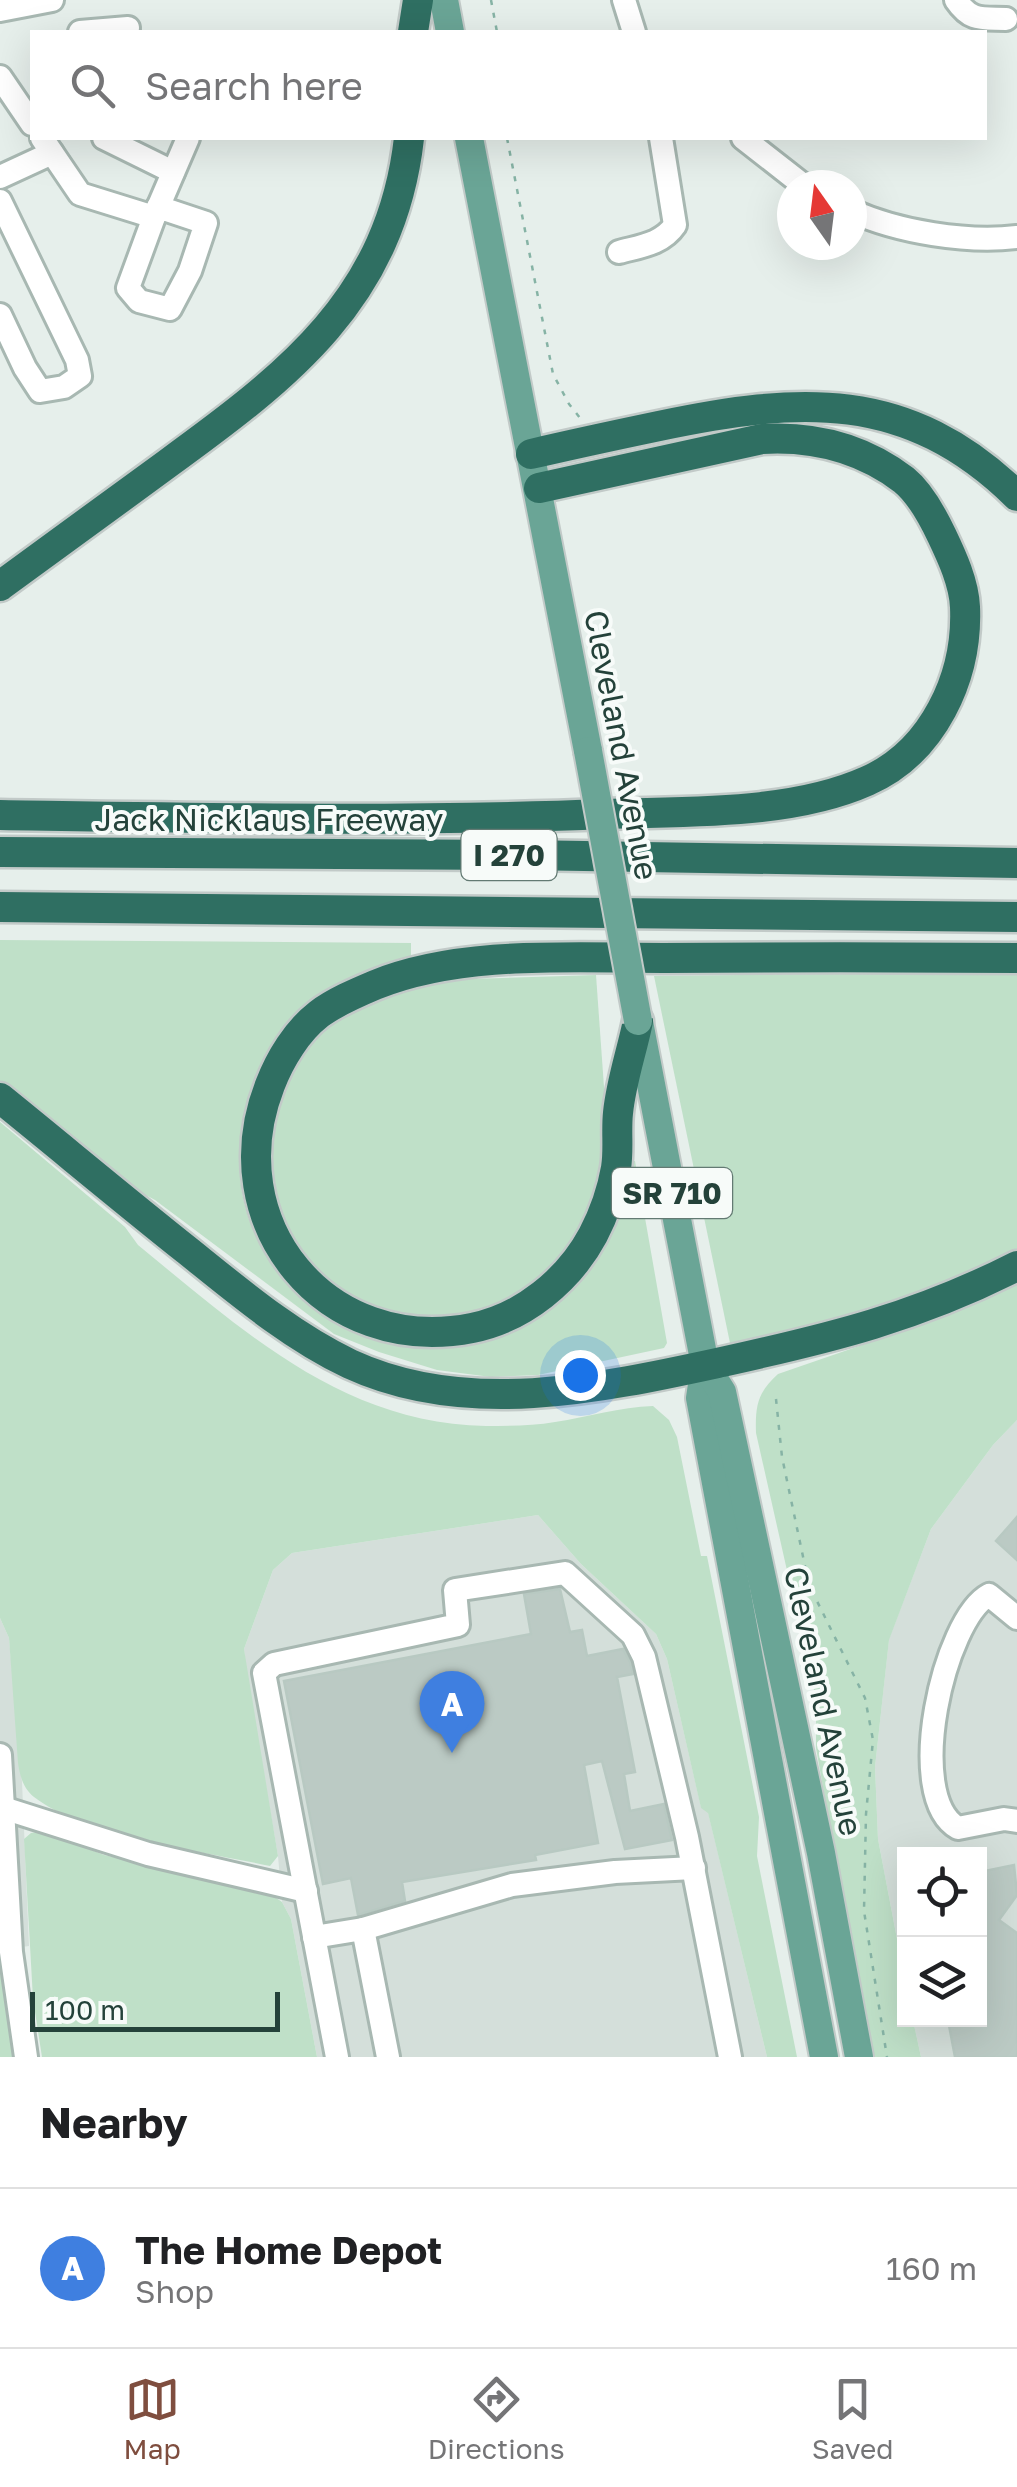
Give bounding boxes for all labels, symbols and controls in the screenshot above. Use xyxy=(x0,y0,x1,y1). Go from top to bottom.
search box xyxy=(30,30,987,140)
icon: search xyxy=(65,58,120,113)
text: Search here xyxy=(145,63,363,108)
north arrow xyxy=(777,170,867,260)
street label: Cleveland Avenue xyxy=(577,607,667,883)
street label: Jack Nicklaus Freeway xyxy=(94,800,444,838)
road number: I 270 xyxy=(462,830,556,880)
road number: SR 710 xyxy=(612,1168,732,1218)
your location xyxy=(555,1350,606,1401)
street label: Cleveland Avenue xyxy=(777,1563,871,1839)
pin: A xyxy=(420,1670,484,1753)
map controls xyxy=(897,1847,987,2027)
button: locate xyxy=(897,1847,987,1937)
button: layers xyxy=(897,1937,987,2027)
scale bar xyxy=(30,1987,280,2032)
text: 100 m xyxy=(45,1993,125,2026)
text: Nearby xyxy=(40,2097,188,2147)
text: The Home Depot xyxy=(135,2227,442,2272)
text: A xyxy=(61,2249,84,2287)
text: 160 m xyxy=(886,2249,977,2287)
text: Shop xyxy=(135,2272,214,2310)
tab: Map xyxy=(124,2372,181,2465)
tab: Directions xyxy=(428,2372,565,2465)
tab: Saved xyxy=(812,2372,893,2465)

